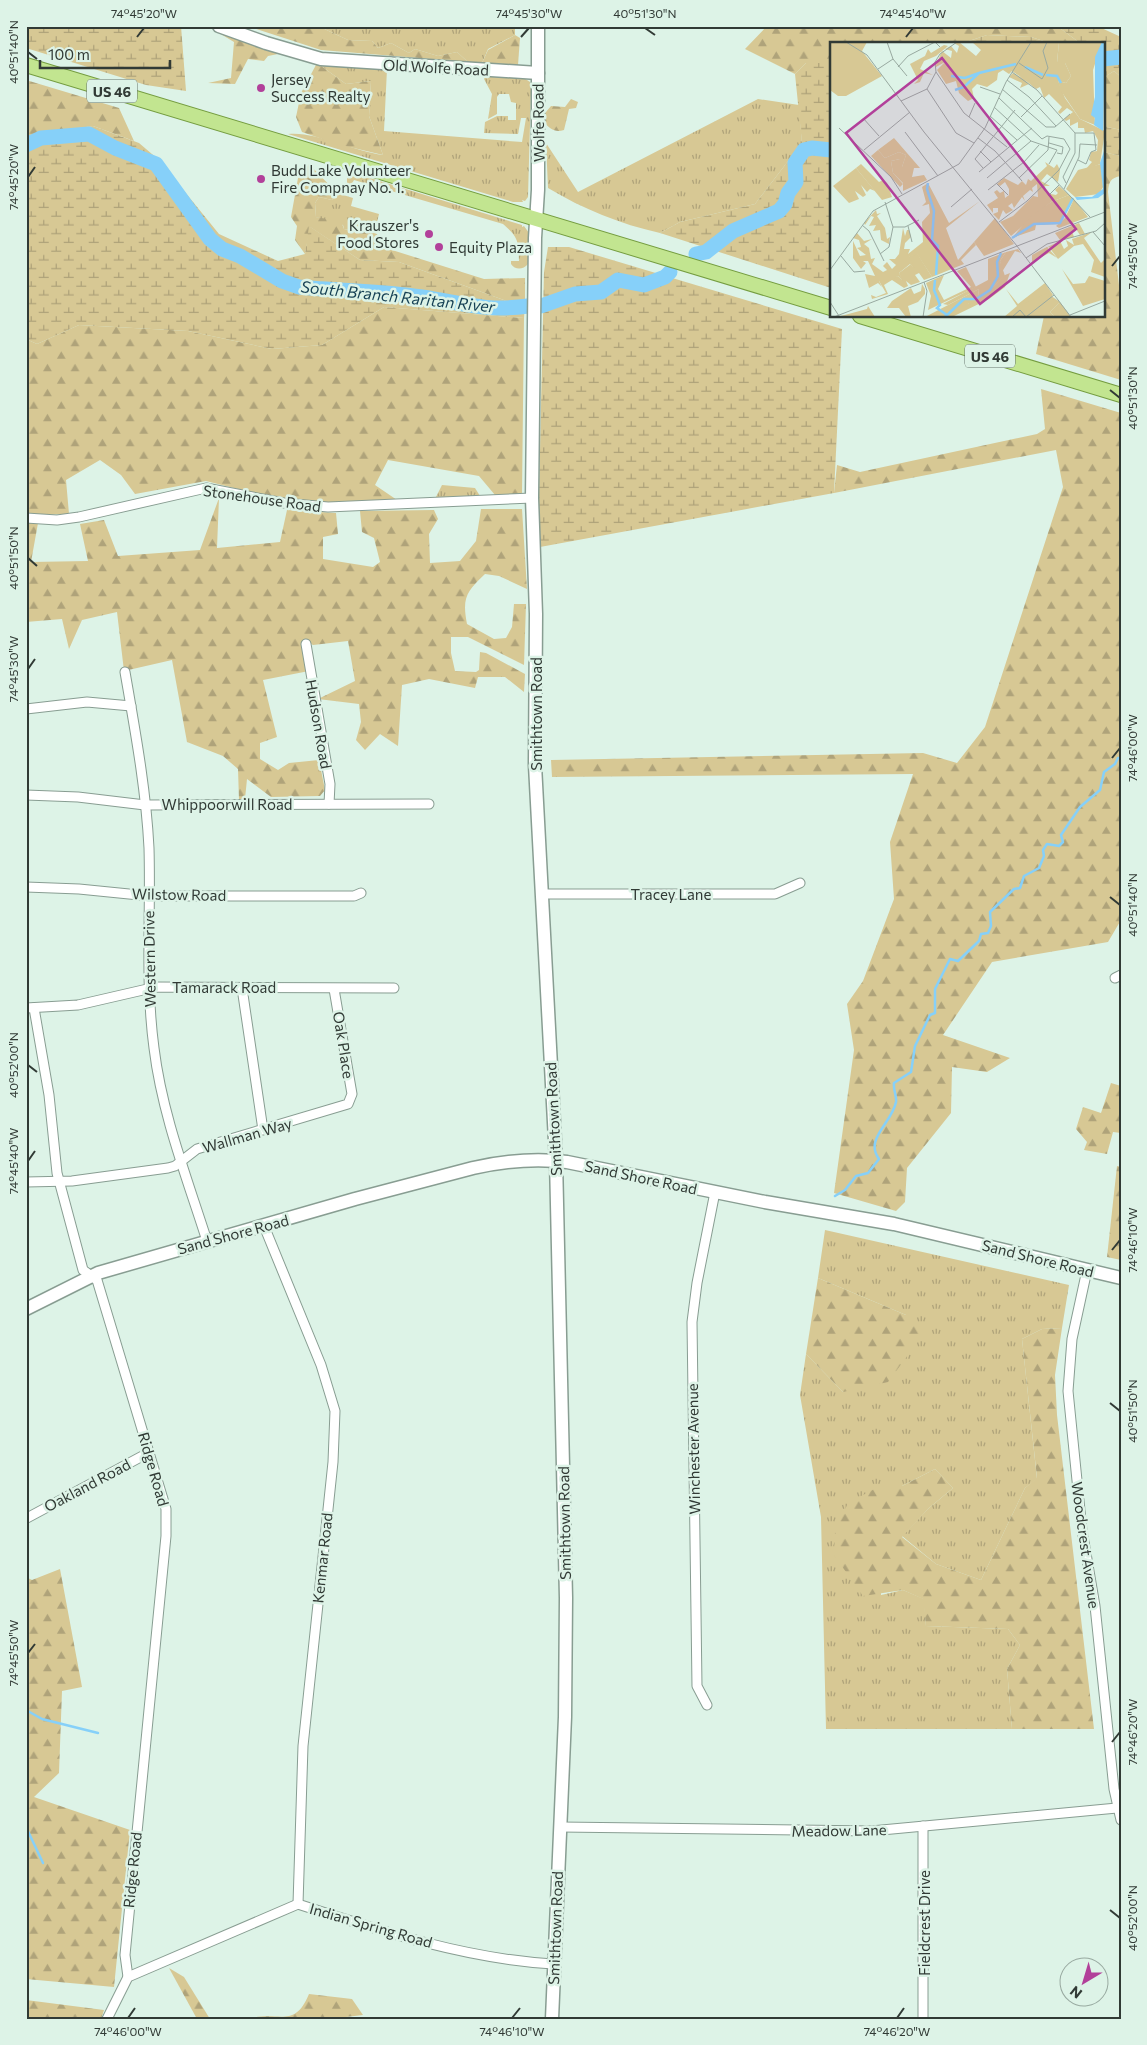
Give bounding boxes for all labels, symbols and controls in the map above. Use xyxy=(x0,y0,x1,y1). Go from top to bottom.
text: 74°45'20"W xyxy=(111,6,177,20)
text: 74°45'30"W xyxy=(496,6,562,20)
text: 40°51'30"N xyxy=(613,6,677,20)
text: 74°45'40"W xyxy=(880,6,946,20)
text: 40°51'40"N xyxy=(6,20,20,84)
scale bar xyxy=(40,38,170,70)
inset map xyxy=(830,42,1104,318)
text: 100 m xyxy=(48,45,90,63)
street label: Old Wolfe Road xyxy=(383,55,489,79)
place label: Jersey Success Realty xyxy=(271,70,371,105)
road number: US 46 xyxy=(87,80,137,102)
marker: Jersey Success Realty xyxy=(255,82,267,94)
street label: Wolfe Road xyxy=(528,84,548,162)
text: 74°45'20"W xyxy=(6,144,20,210)
place label: Budd Lake Volunteer Fire Compnay No. 1. xyxy=(271,161,411,196)
marker: Budd Lake Volunteer Fire Compnay No. 1. xyxy=(255,173,267,185)
place label: Krauszer's Food Stores xyxy=(337,216,419,251)
text: 74°45'50"W xyxy=(1125,223,1139,289)
marker: Krauszer's Food Stores xyxy=(423,228,435,240)
place label: Equity Plaza xyxy=(449,238,532,256)
marker: Equity Plaza xyxy=(433,241,445,253)
water label: South Branch Raritan River xyxy=(300,276,497,316)
road number: US 46 xyxy=(965,344,1015,368)
text: 40°51'30"N xyxy=(1125,366,1139,430)
street label: Stonehouse Road xyxy=(202,481,322,515)
text: 40°51'50"N xyxy=(6,526,20,590)
text: 74°45'30"W xyxy=(6,636,20,702)
street label: Smithtown Road xyxy=(527,657,545,771)
street label: Hudson Road xyxy=(302,678,336,770)
text: 74°46'00"W xyxy=(1125,714,1139,782)
street label: Whippoorwill Road xyxy=(162,795,292,813)
text: 40°51'40"N xyxy=(1125,873,1139,937)
street label: Wilstow Road xyxy=(132,884,226,904)
street label: Tracey Lane xyxy=(631,885,711,903)
street label: Western Drive xyxy=(139,910,159,1007)
street label: Tamarack Road xyxy=(172,978,276,996)
street label: Oak Place xyxy=(330,1010,358,1080)
text: 40°52'00"N xyxy=(6,1032,20,1098)
street label: Smithtown Road xyxy=(541,1062,565,1176)
street label: Wallman Way xyxy=(200,1114,294,1156)
text: 74°45'40"W xyxy=(6,1128,20,1194)
street label: Sand Shore Road xyxy=(583,1156,699,1198)
text: 74°46'10"W xyxy=(1125,1207,1139,1273)
street label: Sand Shore Road xyxy=(175,1210,291,1258)
street label: Sand Shore Road xyxy=(980,1235,1096,1281)
text: 40°51'50"N xyxy=(1125,1379,1139,1443)
street label: Winchester Avenue xyxy=(683,1383,703,1515)
street label: Ridge Road xyxy=(135,1430,173,1508)
street label: Oakland Road xyxy=(41,1455,133,1515)
street label: Smithtown Road xyxy=(554,1466,574,1580)
street label: Woodcrest Avenue xyxy=(1068,1481,1104,1610)
street label: Kenmar Road xyxy=(308,1512,336,1604)
text: 74°45'50"W xyxy=(6,1620,20,1686)
text: 74°46'20"W xyxy=(1125,1699,1139,1765)
street label: Meadow Lane xyxy=(791,1820,887,1840)
street label: Ridge Road xyxy=(119,1831,145,1909)
street label: Fieldcrest Drive xyxy=(915,1870,933,1976)
street label: Smithtown Road xyxy=(544,1871,566,1985)
text: 40°52'00"N xyxy=(1125,1885,1139,1951)
street label: Indian Spring Road xyxy=(308,1899,434,1951)
north arrow xyxy=(1060,1958,1110,2008)
text: N xyxy=(1066,1983,1085,2003)
text: 74°46'00"W xyxy=(94,2024,162,2038)
text: 74°46'10"W xyxy=(479,2024,545,2038)
text: 74°46'20"W xyxy=(864,2024,930,2038)

